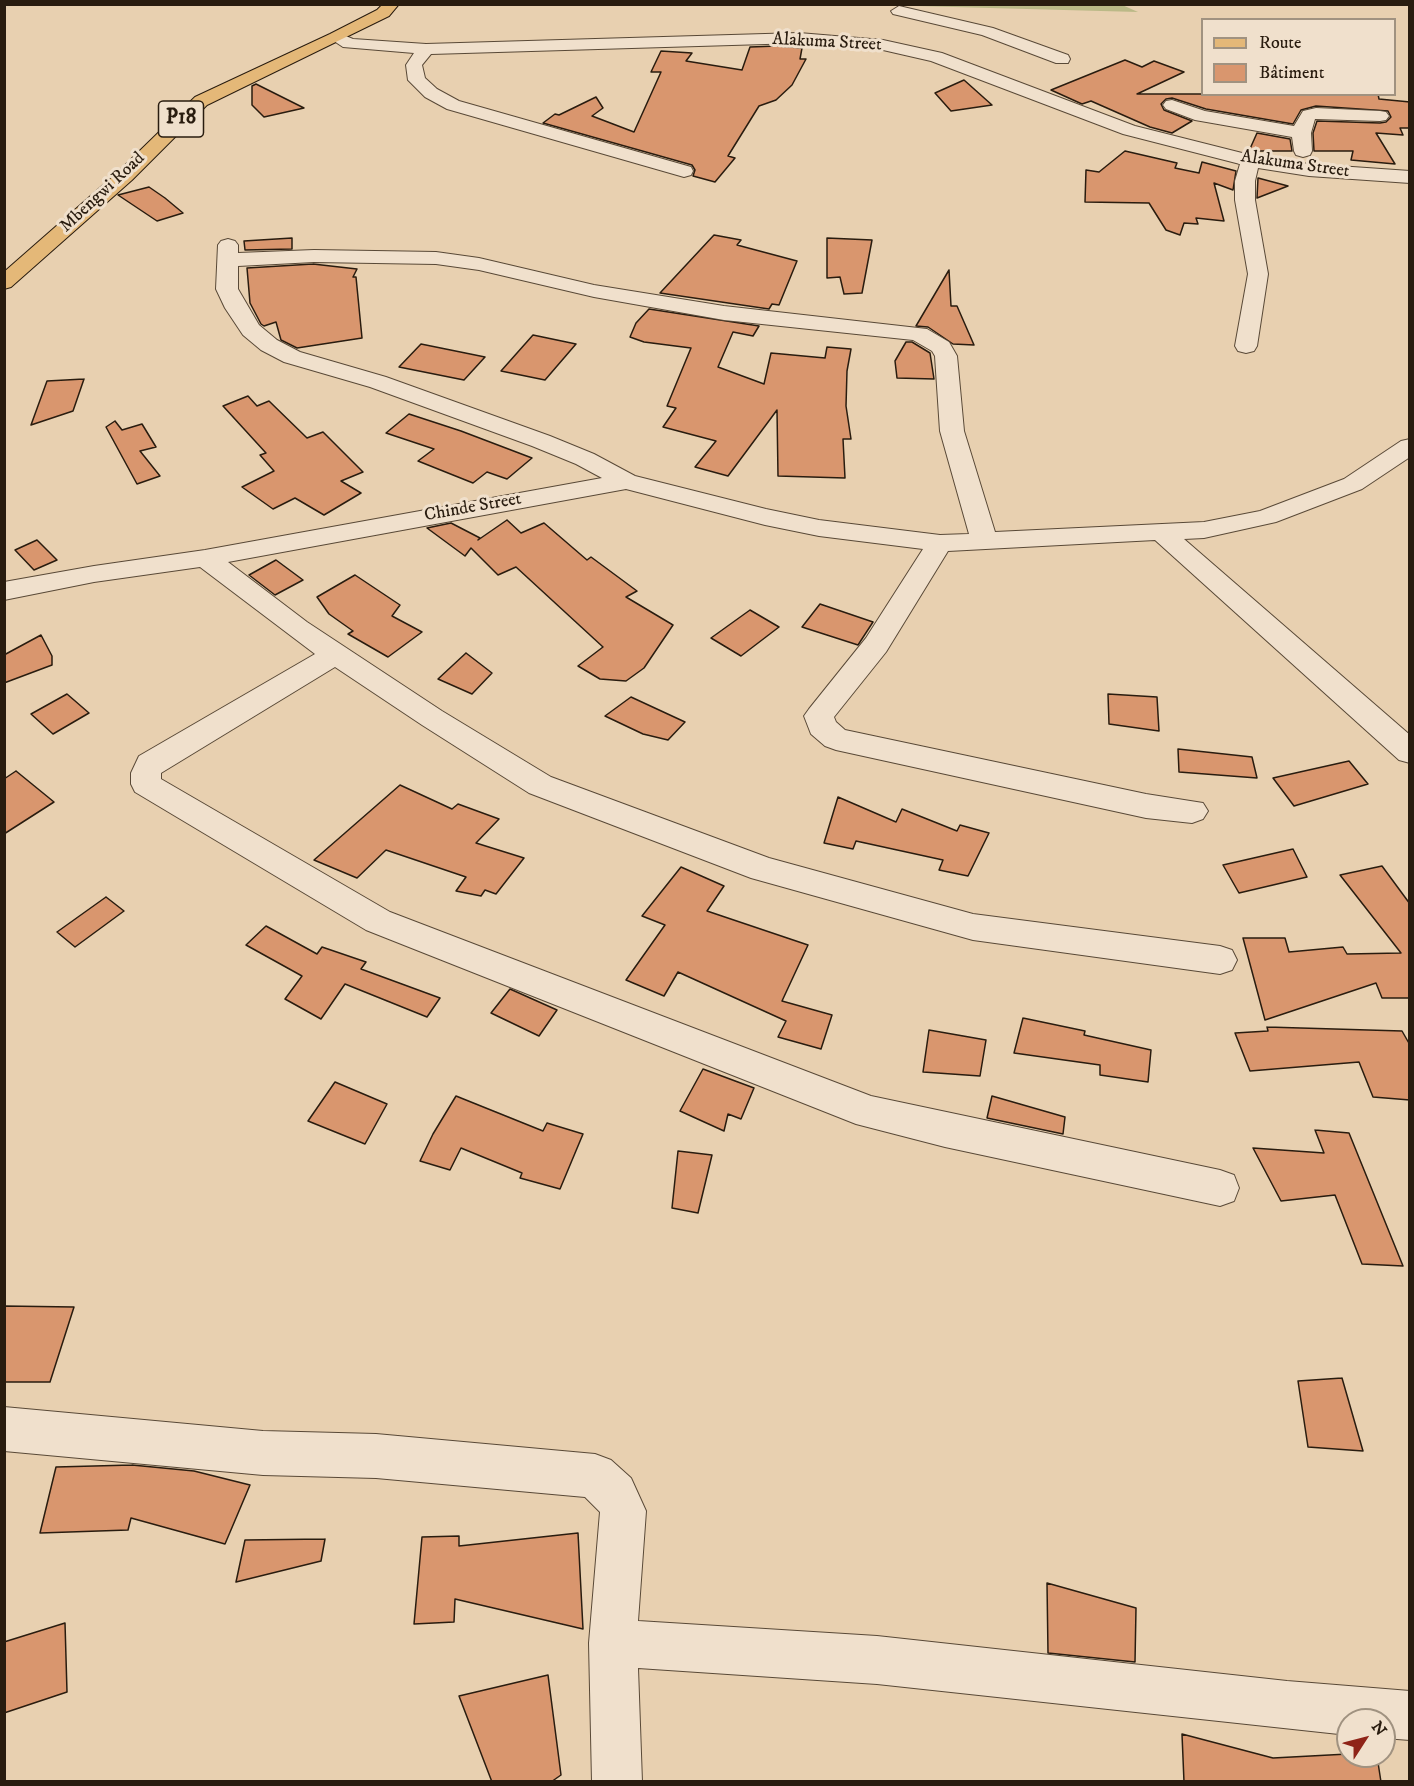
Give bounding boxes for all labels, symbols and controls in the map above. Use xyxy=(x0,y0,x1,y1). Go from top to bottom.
legend xyxy=(1201,18,1396,96)
street label: Alakuma Street xyxy=(772,29,882,57)
text: Route xyxy=(1259,32,1302,54)
text: Bâtiment xyxy=(1259,62,1324,84)
road number: P18 xyxy=(158,101,204,137)
street label: Alakuma Street xyxy=(1239,147,1351,183)
street label: Mbengwi Road xyxy=(56,148,150,238)
street label: Chinde Street xyxy=(423,489,523,527)
north arrow xyxy=(1336,1708,1396,1768)
text: N xyxy=(1367,1717,1391,1740)

